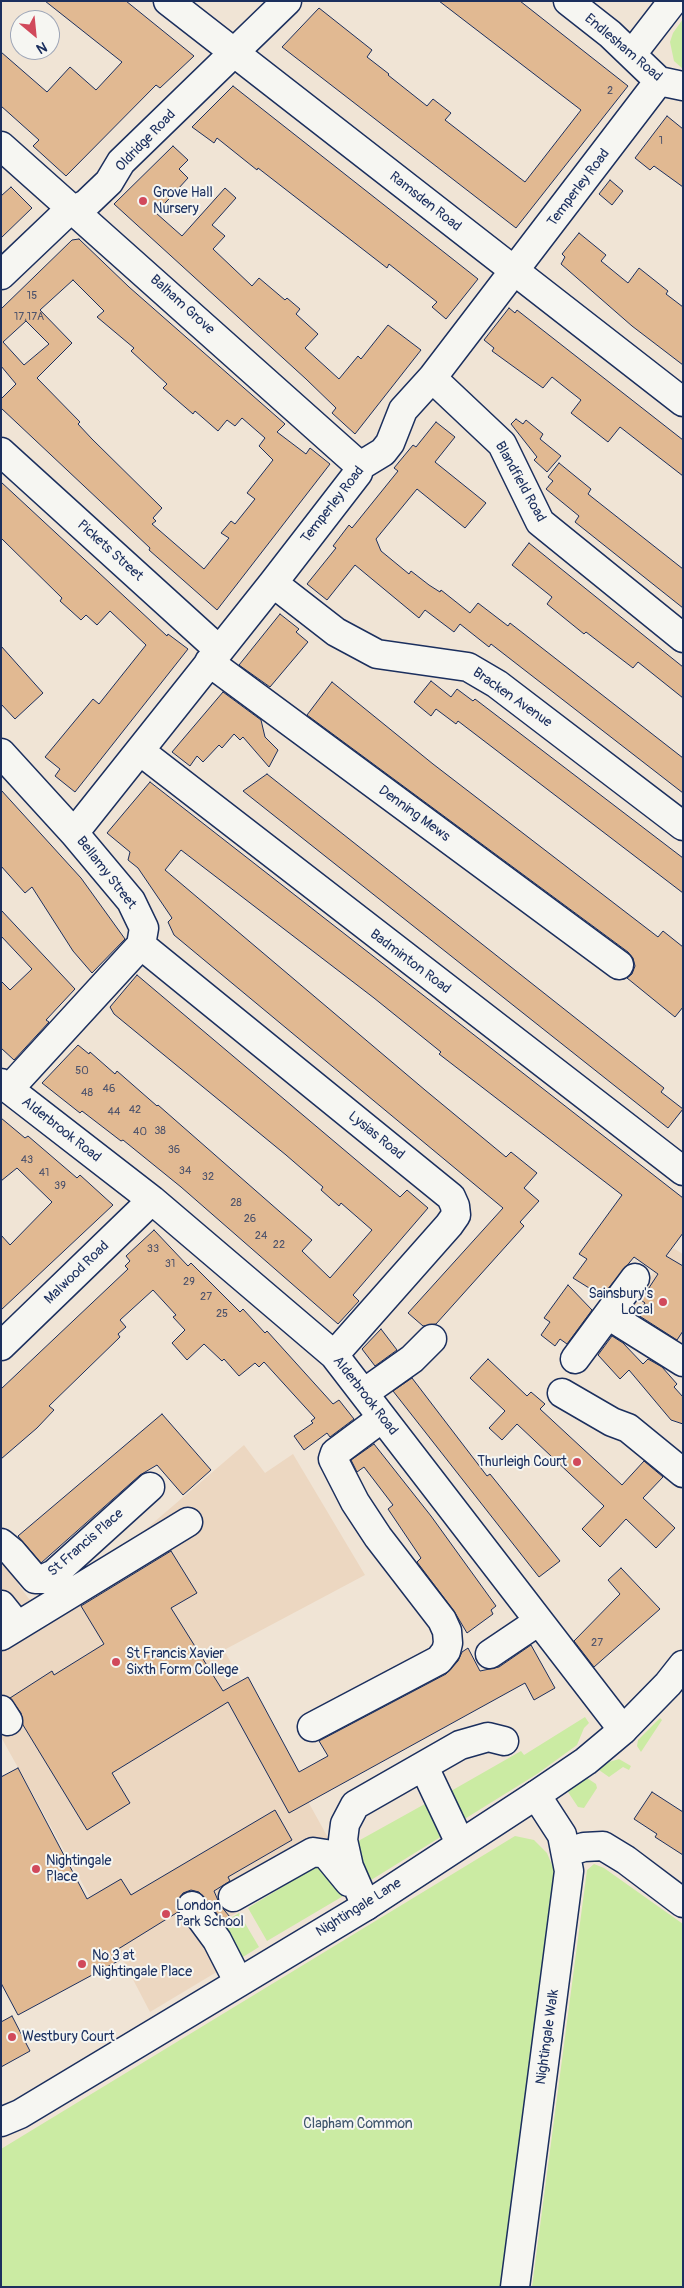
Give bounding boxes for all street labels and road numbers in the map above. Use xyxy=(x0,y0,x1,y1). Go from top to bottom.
street label: Endlesham Road xyxy=(581,11,665,85)
street label: Oldridge Road xyxy=(112,107,180,175)
street label: Temperley Road xyxy=(544,146,614,230)
street label: Ramsden Road xyxy=(386,169,464,235)
street label: Balham Grove xyxy=(146,272,218,338)
street label: Blandfield Road xyxy=(491,439,549,525)
street label: Temperley Road xyxy=(298,463,368,547)
street label: Pickets Street xyxy=(74,517,146,585)
street label: Bracken Avenue xyxy=(469,664,555,732)
street label: Denning Mews xyxy=(375,782,453,846)
street label: Bellamy Street xyxy=(72,833,140,913)
street label: Badminton Road xyxy=(366,926,454,998)
street label: Alderbrook Road xyxy=(18,1094,104,1166)
street label: Lysias Road xyxy=(345,1108,407,1164)
street label: Malwood Road xyxy=(41,1238,113,1308)
street label: Alderbrook Road xyxy=(329,1353,401,1439)
street label: St Francis Place xyxy=(45,1506,127,1580)
street label: Nightingale Lane xyxy=(313,1875,405,1941)
street label: Nightingale Walk xyxy=(533,1988,563,2086)

